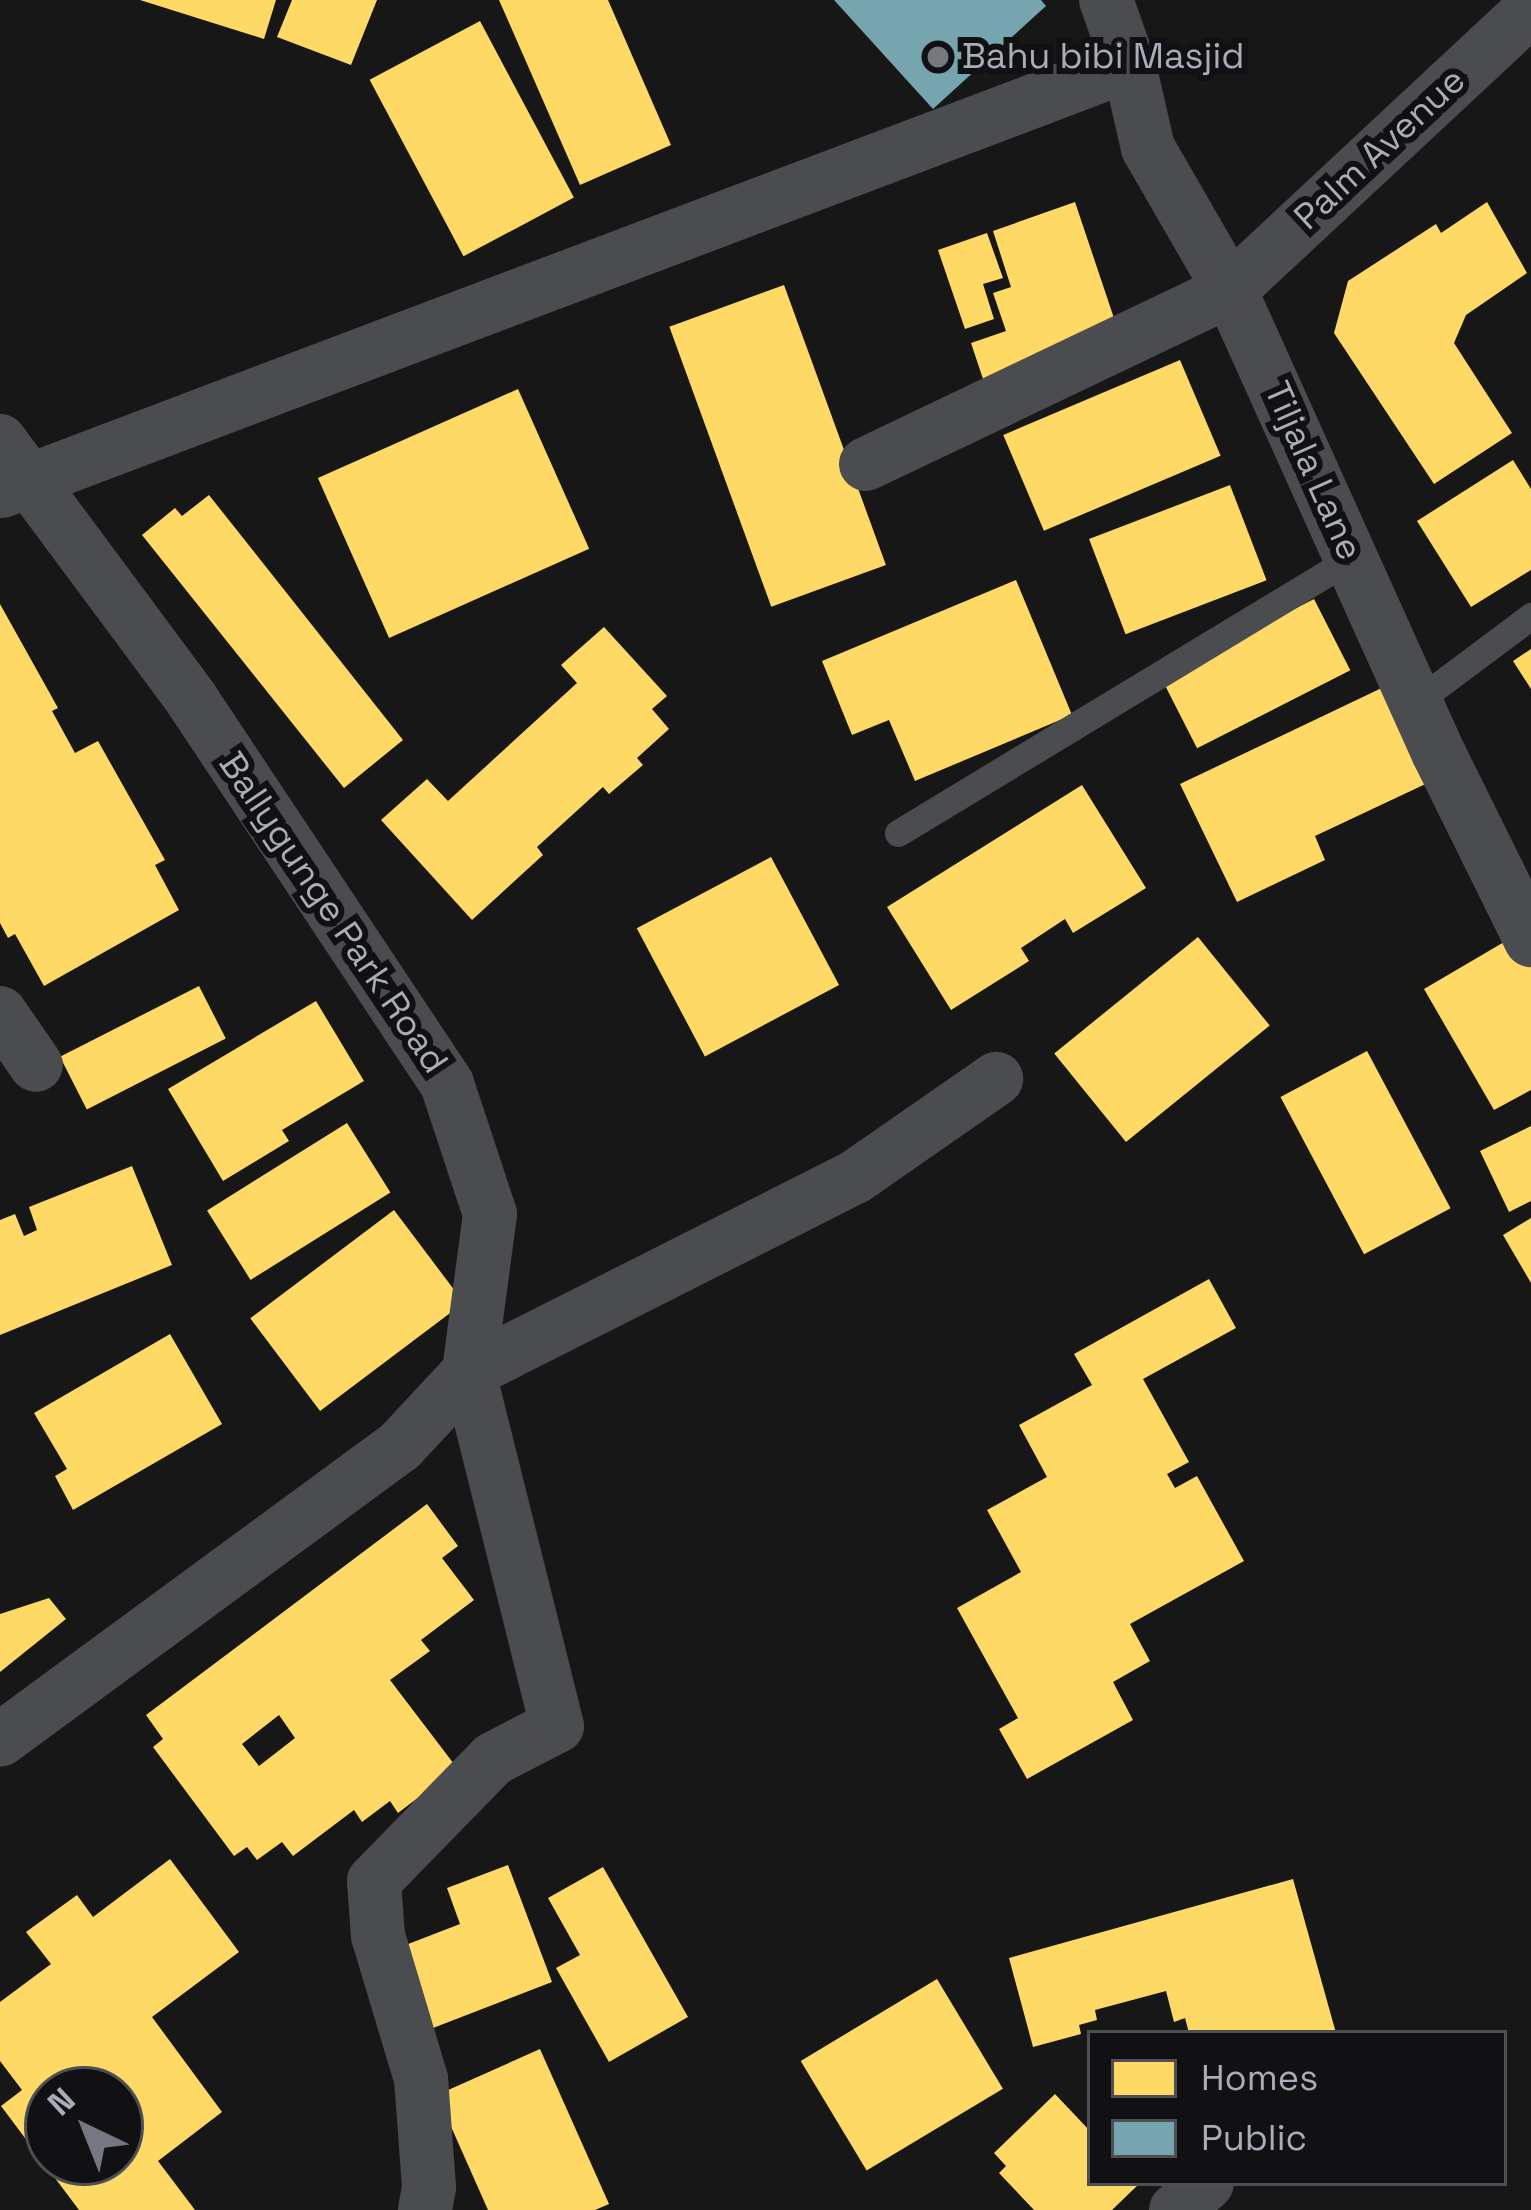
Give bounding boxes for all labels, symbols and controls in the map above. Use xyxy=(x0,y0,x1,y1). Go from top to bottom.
place label: Bahu bibi Masjid xyxy=(962,35,1244,79)
marker: Bahu bibi Masjid xyxy=(925,44,951,70)
street label: Palm Avenue xyxy=(1286,59,1474,239)
street label: Tiljala Lane xyxy=(1255,375,1371,567)
street label: Ballygunge Park Road xyxy=(210,744,456,1082)
legend xyxy=(1087,2030,1507,2186)
text: Homes xyxy=(1201,2055,1318,2101)
north arrow xyxy=(24,2066,144,2186)
text: N xyxy=(39,2079,84,2125)
text: Public xyxy=(1201,2115,1307,2161)

